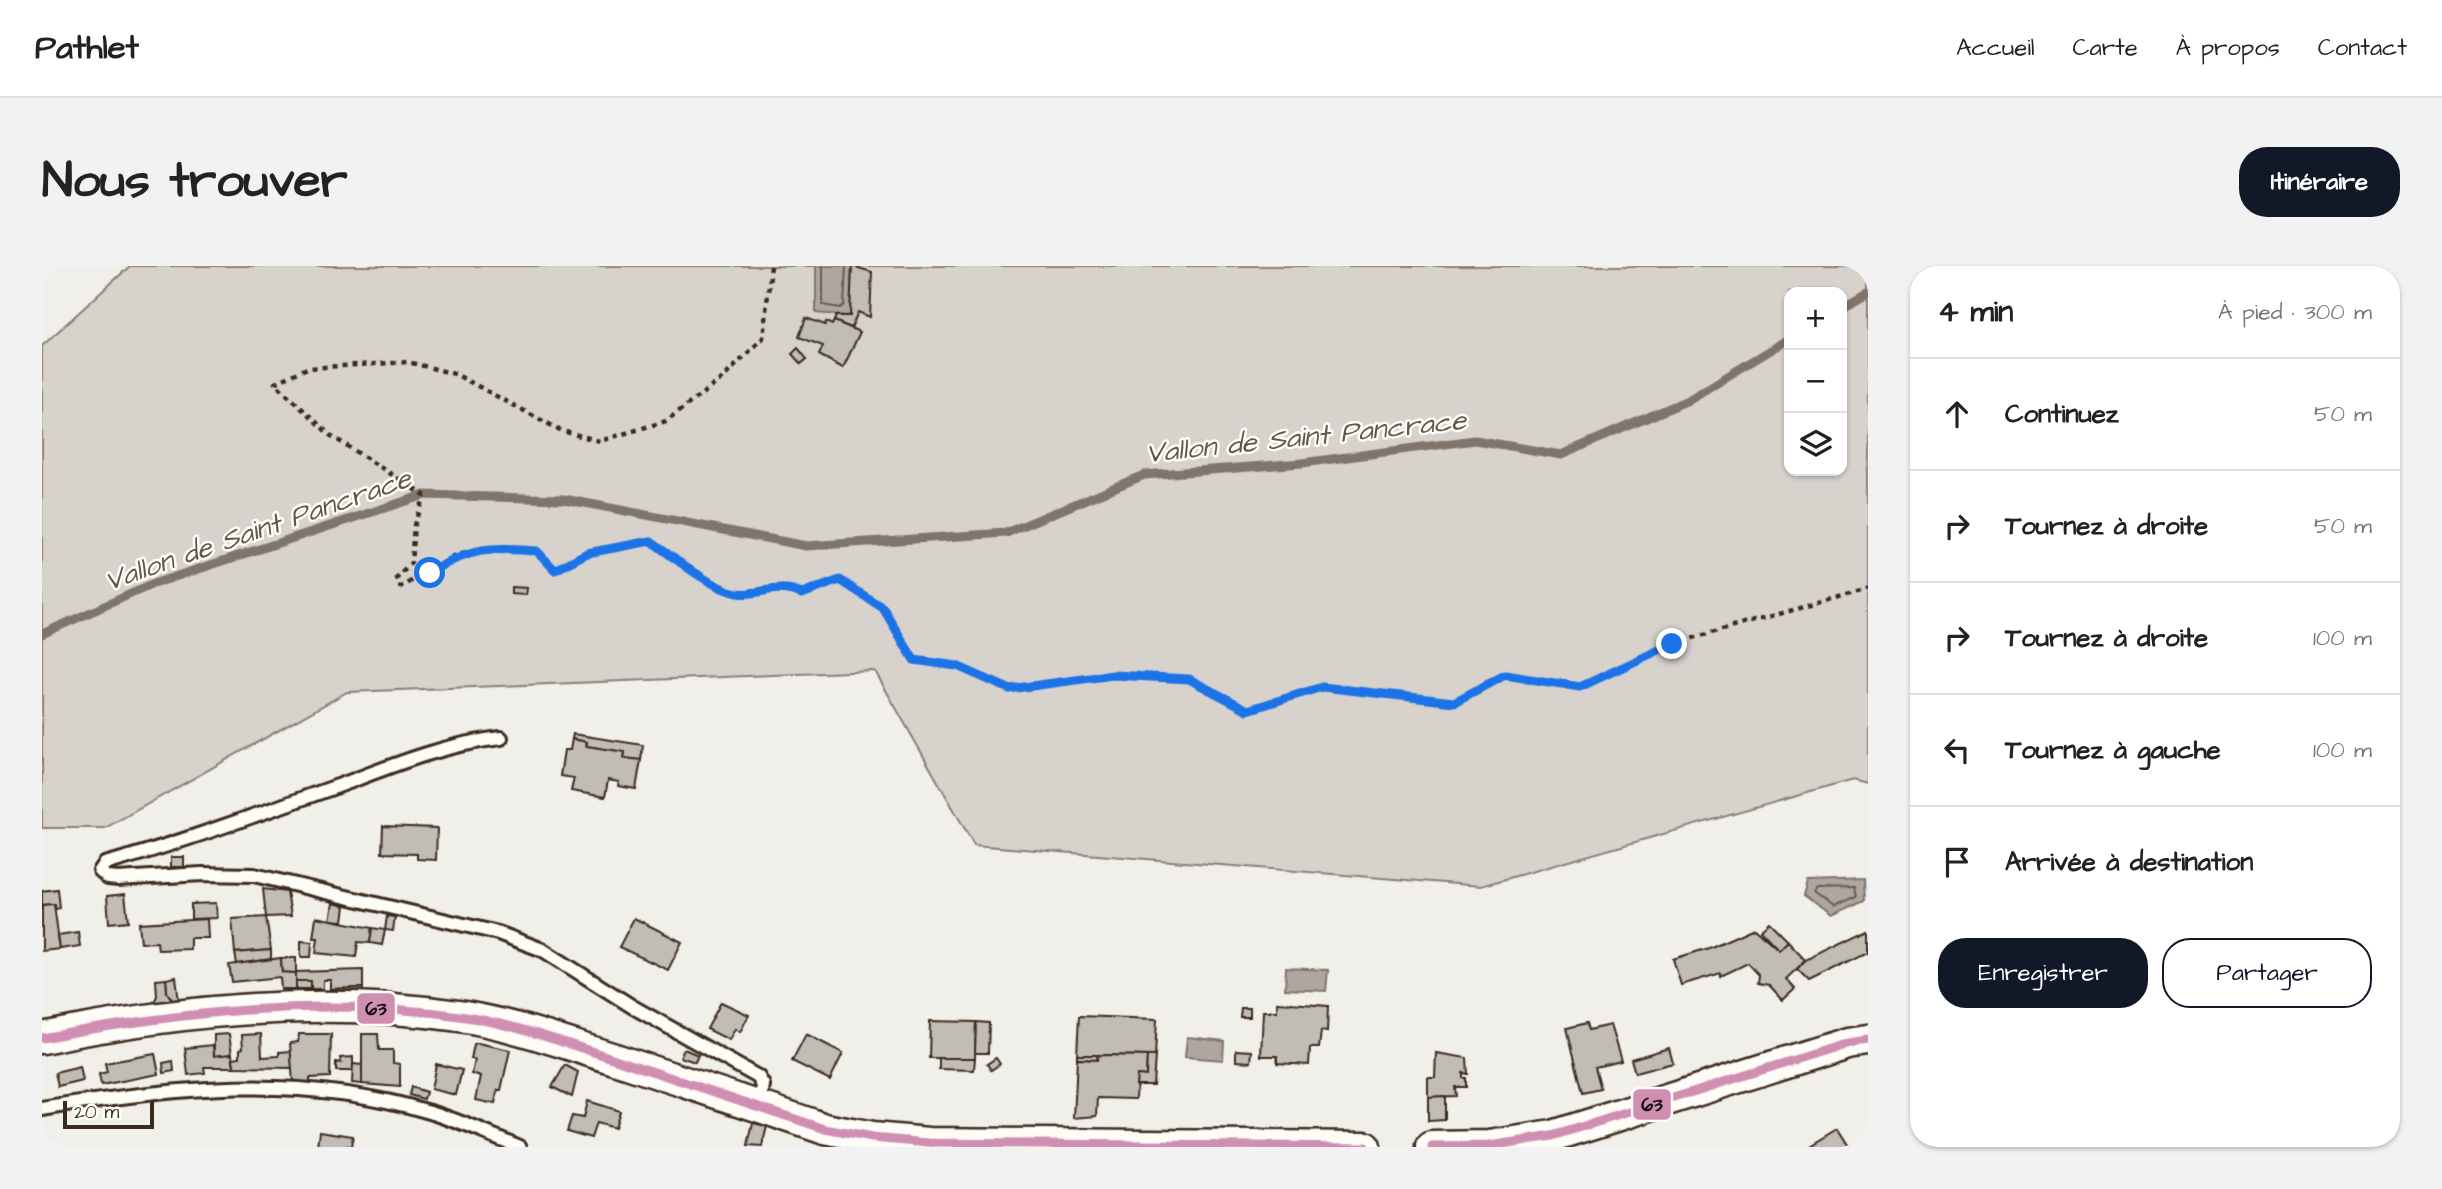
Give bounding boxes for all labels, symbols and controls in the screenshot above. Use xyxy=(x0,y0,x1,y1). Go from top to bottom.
text: Pathlet xyxy=(35,25,139,71)
text: Accueil xyxy=(1956,31,2035,65)
text: Carte xyxy=(2073,31,2138,65)
text: À propos xyxy=(2176,31,2280,65)
text: Contact xyxy=(2318,31,2407,65)
button: Itinéraire xyxy=(2239,147,2400,217)
text: Nous trouver xyxy=(42,148,348,216)
map controls xyxy=(1784,287,1847,476)
button: + xyxy=(1784,287,1847,350)
text: 4 min xyxy=(1938,291,2013,333)
text: À pied · 300 m xyxy=(2218,296,2372,328)
button: − xyxy=(1784,350,1847,413)
icon: ahead xyxy=(1938,395,1976,433)
text: Continuez xyxy=(2005,396,2119,432)
text: 50 m xyxy=(2314,398,2372,430)
water label: Vallon de Saint Pancrace xyxy=(1144,401,1470,473)
button: layers xyxy=(1784,413,1847,476)
water label: Vallon de Saint Pancrace xyxy=(100,459,418,601)
icon: right xyxy=(1938,507,1976,545)
text: Tournez à droite xyxy=(2005,508,2208,544)
text: 50 m xyxy=(2314,510,2372,542)
route start xyxy=(414,557,445,588)
icon: right xyxy=(1938,619,1976,657)
text: Tournez à droite xyxy=(2005,620,2208,656)
text: 100 m xyxy=(2313,622,2372,654)
route end xyxy=(1656,628,1687,659)
icon: left xyxy=(1938,731,1976,769)
text: Tournez à gauche xyxy=(2005,732,2221,768)
text: 100 m xyxy=(2313,734,2372,766)
icon: arrive xyxy=(1938,843,1976,881)
text: Arrivée à destination xyxy=(2005,844,2253,880)
button: Enregistrer xyxy=(1938,938,2148,1008)
button: Partager xyxy=(2162,938,2372,1008)
line badge: 63 xyxy=(356,992,396,1025)
text: 63 xyxy=(365,996,387,1023)
line badge: 63 xyxy=(1632,1088,1672,1121)
text: 63 xyxy=(1641,1092,1663,1119)
scale bar xyxy=(63,1098,154,1130)
text: 20 m xyxy=(74,1099,119,1126)

